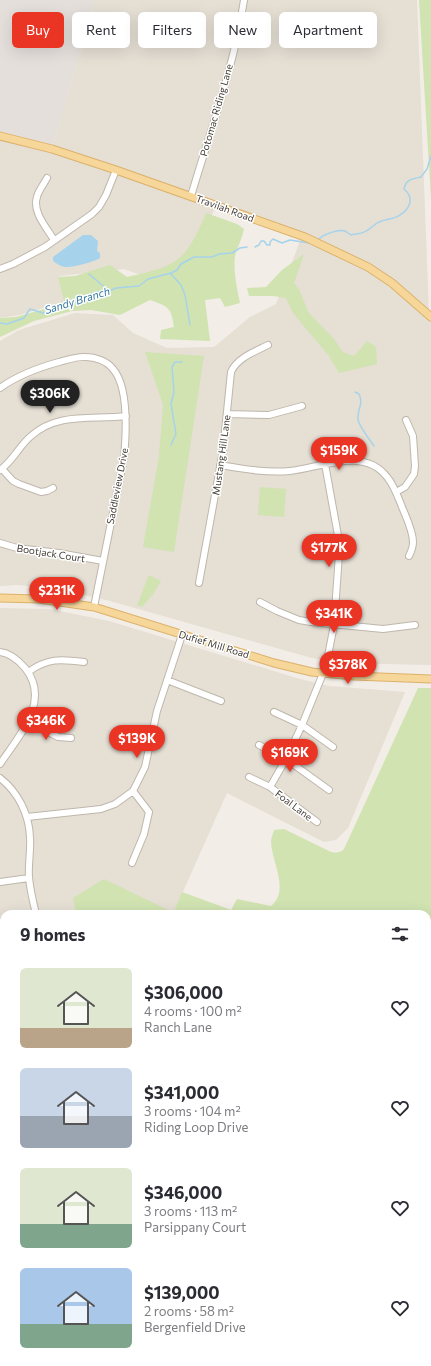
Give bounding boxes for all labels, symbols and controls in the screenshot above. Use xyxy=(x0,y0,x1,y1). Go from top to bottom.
chip: Buy xyxy=(12,12,64,48)
chip: Rent xyxy=(72,12,130,48)
chip: Filters xyxy=(138,12,206,48)
chip: New xyxy=(214,12,271,48)
chip: Apartment xyxy=(279,12,377,48)
street label: Potomac Riding Lane xyxy=(197,62,235,158)
street label: Travilah Road xyxy=(194,192,256,224)
water label: Sandy Branch xyxy=(43,284,111,316)
pin: $306K xyxy=(22,380,78,414)
text: $306K xyxy=(30,385,70,401)
street label: Mustang Hill Lane xyxy=(209,414,233,496)
pin: $159K xyxy=(311,437,367,471)
text: $159K xyxy=(320,442,358,458)
street label: Saddleview Drive xyxy=(104,447,130,525)
pin: $177K xyxy=(301,534,357,568)
text: $177K xyxy=(311,539,347,555)
street label: Bootjack Court xyxy=(16,542,86,564)
pin: $231K xyxy=(29,577,85,611)
text: $231K xyxy=(38,582,76,598)
pin: $341K xyxy=(306,600,362,634)
text: $341K xyxy=(315,605,353,621)
street label: Dufief Mill Road xyxy=(177,628,251,660)
pin: $378K xyxy=(320,651,376,685)
text: $378K xyxy=(328,656,368,672)
pin: $346K xyxy=(18,707,74,741)
text: $346K xyxy=(26,712,66,728)
pin: $139K xyxy=(109,725,165,759)
text: $139K xyxy=(118,730,156,746)
pin: $169K xyxy=(262,739,318,773)
text: $169K xyxy=(271,744,309,760)
street label: Foal Lane xyxy=(273,787,315,823)
icon: filters xyxy=(389,923,411,945)
text: 9 homes xyxy=(20,924,85,945)
text: $306,000 xyxy=(144,982,223,1003)
icon: home xyxy=(52,984,100,1032)
icon: heart xyxy=(389,997,411,1019)
text: 4 rooms · 100 m² xyxy=(144,1003,242,1019)
text: Ranch Lane xyxy=(144,1019,212,1035)
text: $341,000 xyxy=(144,1082,219,1103)
icon: home xyxy=(52,1084,100,1132)
icon: heart xyxy=(389,1097,411,1119)
text: 3 rooms · 104 m² xyxy=(144,1103,241,1119)
text: Riding Loop Drive xyxy=(144,1119,248,1135)
text: $346,000 xyxy=(144,1182,222,1203)
icon: home xyxy=(52,1184,100,1232)
icon: heart xyxy=(389,1197,411,1219)
text: 3 rooms · 113 m² xyxy=(144,1203,237,1219)
text: Parsippany Court xyxy=(144,1219,246,1235)
text: $139,000 xyxy=(144,1282,220,1303)
icon: home xyxy=(52,1284,100,1332)
icon: heart xyxy=(389,1297,411,1319)
text: 2 rooms · 58 m² xyxy=(144,1303,234,1319)
text: Bergenfield Drive xyxy=(144,1319,246,1335)

